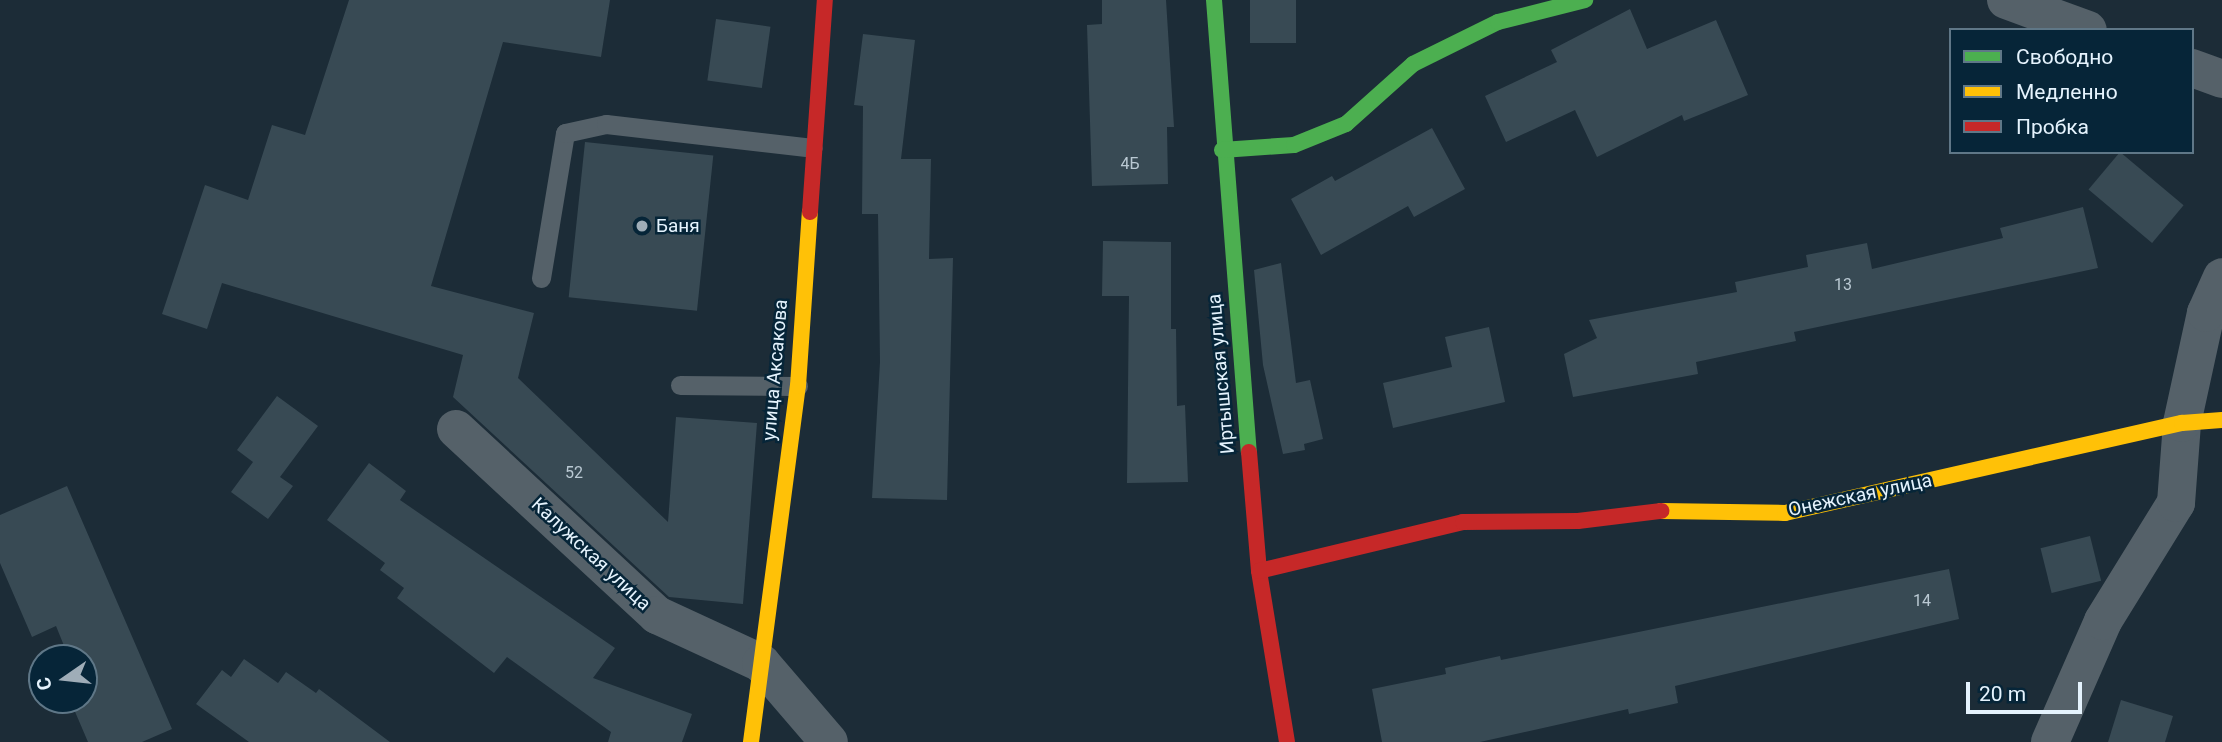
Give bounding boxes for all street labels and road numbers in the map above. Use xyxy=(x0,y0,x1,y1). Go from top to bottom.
street label: Иртышская улица xyxy=(1203,293,1239,455)
street label: улица Аксакова xyxy=(757,298,793,442)
street label: Онежская улица xyxy=(1786,469,1934,521)
street label: Калужская улица xyxy=(527,493,655,615)

